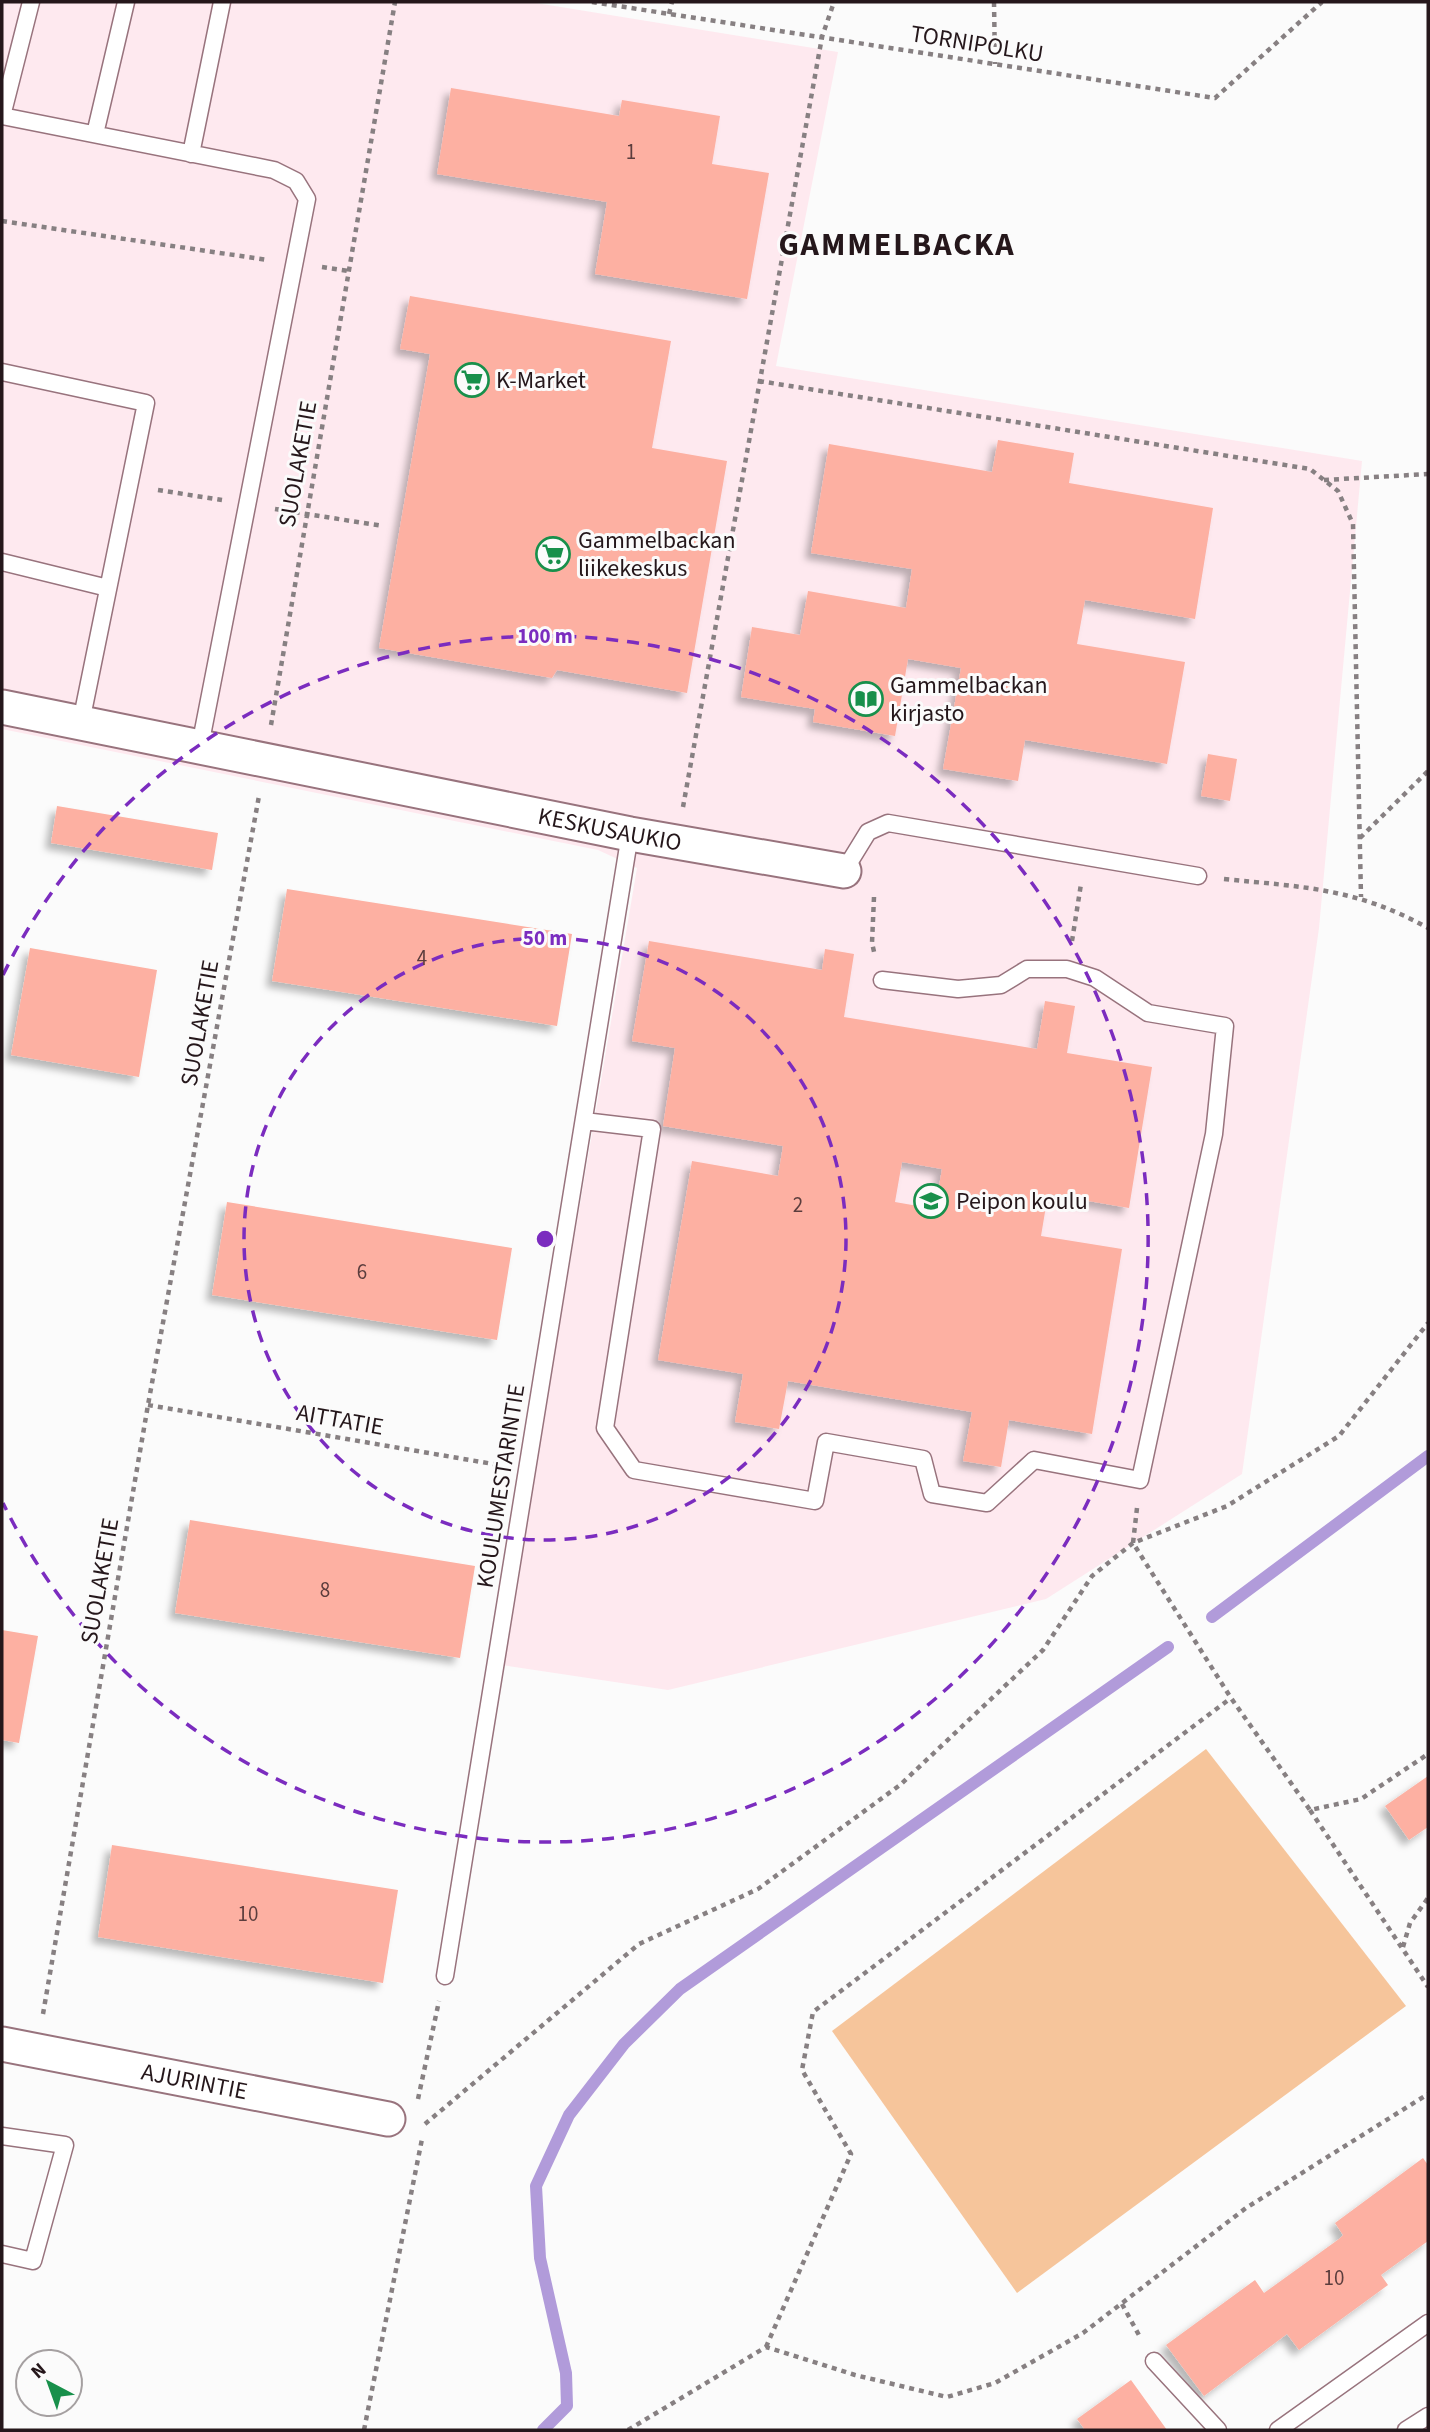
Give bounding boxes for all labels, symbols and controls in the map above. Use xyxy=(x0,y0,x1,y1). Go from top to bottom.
street label: TORNIPOLKU xyxy=(908,16,1046,72)
house number: 1 xyxy=(626,137,636,167)
district label: GAMMELBACKA xyxy=(778,222,1016,268)
supermarket icon: K-Market xyxy=(453,361,491,399)
place label: K-Market xyxy=(496,363,586,398)
street label: SUOLAKETIE xyxy=(270,398,326,530)
place label: Gammelbackan liikekeskus xyxy=(578,523,736,586)
supermarket icon: Gammelbackan liikekeskus xyxy=(534,535,572,573)
text: 100 m xyxy=(517,621,573,651)
place label: Gammelbackan kirjasto xyxy=(890,668,1048,731)
library icon: Gammelbackan kirjasto xyxy=(847,680,885,718)
street label: KESKUSAUKIO xyxy=(535,798,684,860)
text: 50 m xyxy=(523,923,567,953)
house number: 4 xyxy=(417,943,427,973)
street label: SUOLAKETIE xyxy=(172,957,228,1089)
school or university icon: Peipon koulu xyxy=(912,1182,950,1220)
place label: Peipon koulu xyxy=(956,1184,1088,1219)
house number: 2 xyxy=(793,1190,803,1220)
centre of rings xyxy=(533,1227,557,1251)
house number: 6 xyxy=(357,1257,367,1287)
street label: KOULUMESTARINTIE xyxy=(468,1382,534,1590)
street label: AITTATIE xyxy=(294,1395,386,1445)
street label: SUOLAKETIE xyxy=(72,1515,128,1647)
house number: 8 xyxy=(320,1575,330,1605)
house number: 10 xyxy=(238,1899,258,1929)
street label: AJURINTIE xyxy=(138,2054,250,2109)
house number: 10 xyxy=(1324,2263,1344,2293)
north arrow xyxy=(14,2348,84,2418)
text: N xyxy=(25,2357,52,2386)

